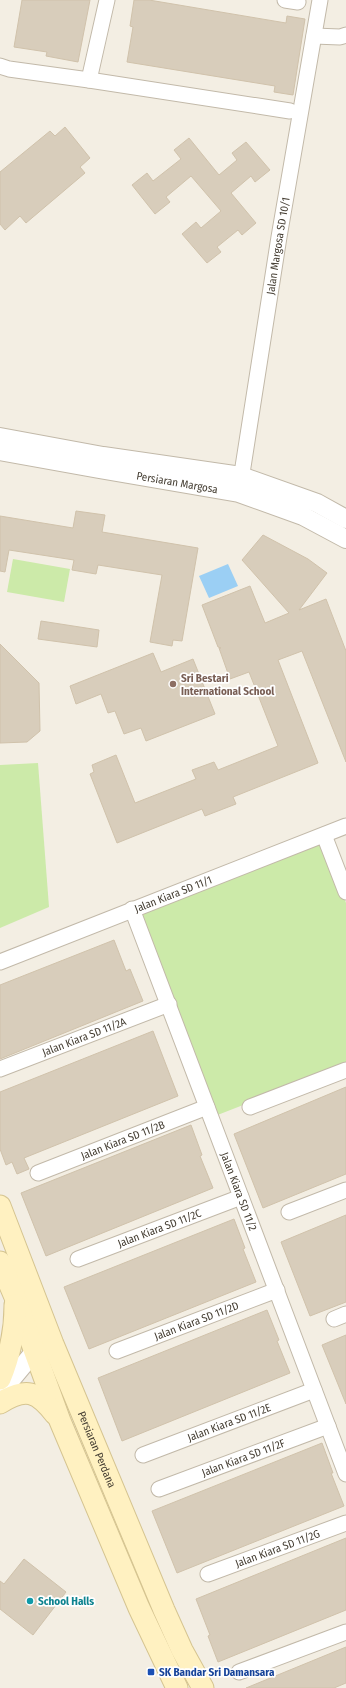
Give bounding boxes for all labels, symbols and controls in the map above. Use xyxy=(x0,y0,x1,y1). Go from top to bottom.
street label: Jalan Margosa SD 10/1 xyxy=(264,196,292,296)
street label: Persiaran Margosa xyxy=(136,469,219,496)
place label: Sri Bestari International School xyxy=(181,672,275,698)
marker: Sri Bestari International School xyxy=(168,679,178,689)
street label: Jalan Kiara SD 11/1 xyxy=(133,873,214,915)
street label: Jalan Kiara SD 11/2A xyxy=(40,1015,128,1059)
street label: Jalan Kiara SD 11/2B xyxy=(79,1118,167,1162)
street label: Jalan Kiara SD 11/2 xyxy=(218,1150,260,1233)
street label: Jalan Kiara SD 11/2C xyxy=(116,1206,203,1250)
street label: Jalan Kiara SD 11/2D xyxy=(152,1299,240,1343)
street label: Jalan Kiara SD 11/2E xyxy=(186,1401,272,1444)
street label: Persiaran Perdana xyxy=(75,1409,119,1490)
street label: Jalan Kiara SD 11/2F xyxy=(200,1436,287,1479)
street label: Jalan Kiara SD 11/2G xyxy=(233,1527,321,1570)
place label: School Halls xyxy=(38,1595,94,1608)
marker: School Halls xyxy=(25,1596,35,1606)
place label: SK Bandar Sri Damansara xyxy=(159,1666,275,1679)
marker: SK Bandar Sri Damansara xyxy=(146,1667,156,1677)

